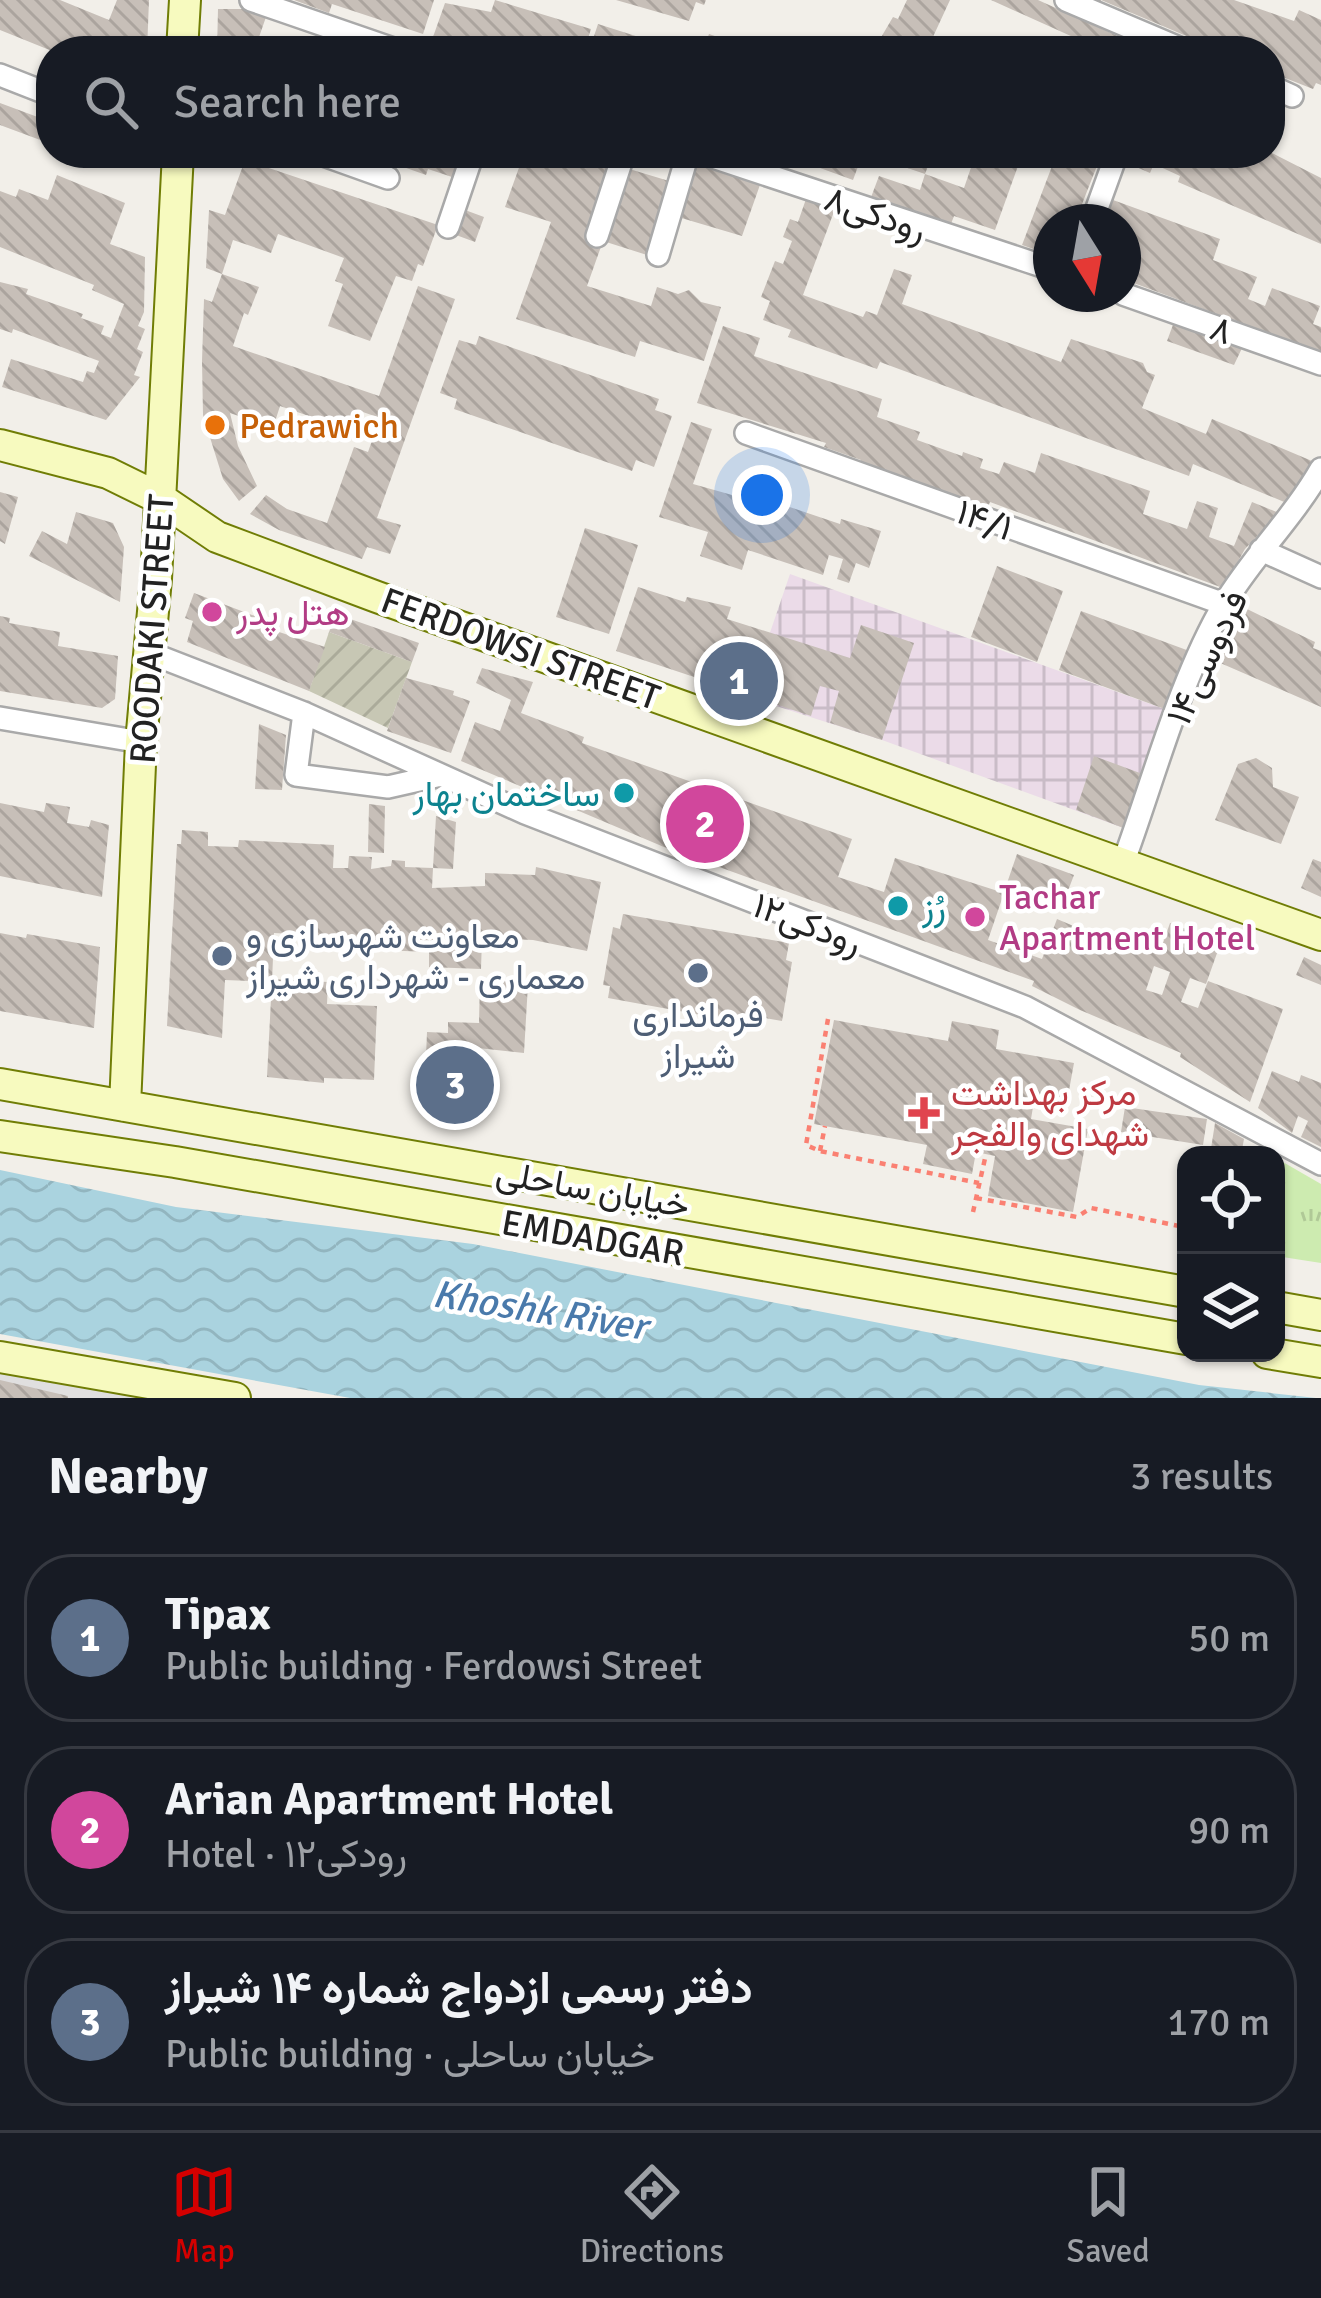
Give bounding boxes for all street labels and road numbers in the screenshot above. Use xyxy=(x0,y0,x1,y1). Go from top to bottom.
street label: رودکی۸ xyxy=(818,176,933,253)
street label: ۸ xyxy=(1204,306,1239,355)
street label: ۱۴/۱ xyxy=(950,490,1019,551)
street label: ROODAKI STREET xyxy=(121,493,184,765)
street label: FERDOWSI STREET xyxy=(375,578,666,721)
street label: فردوسی۱۴ xyxy=(1157,583,1258,732)
street label: رودکی۱۲ xyxy=(747,883,868,966)
street label: خیابان ساحلی xyxy=(492,1150,693,1229)
street label: EMDADGAR xyxy=(498,1200,687,1277)

